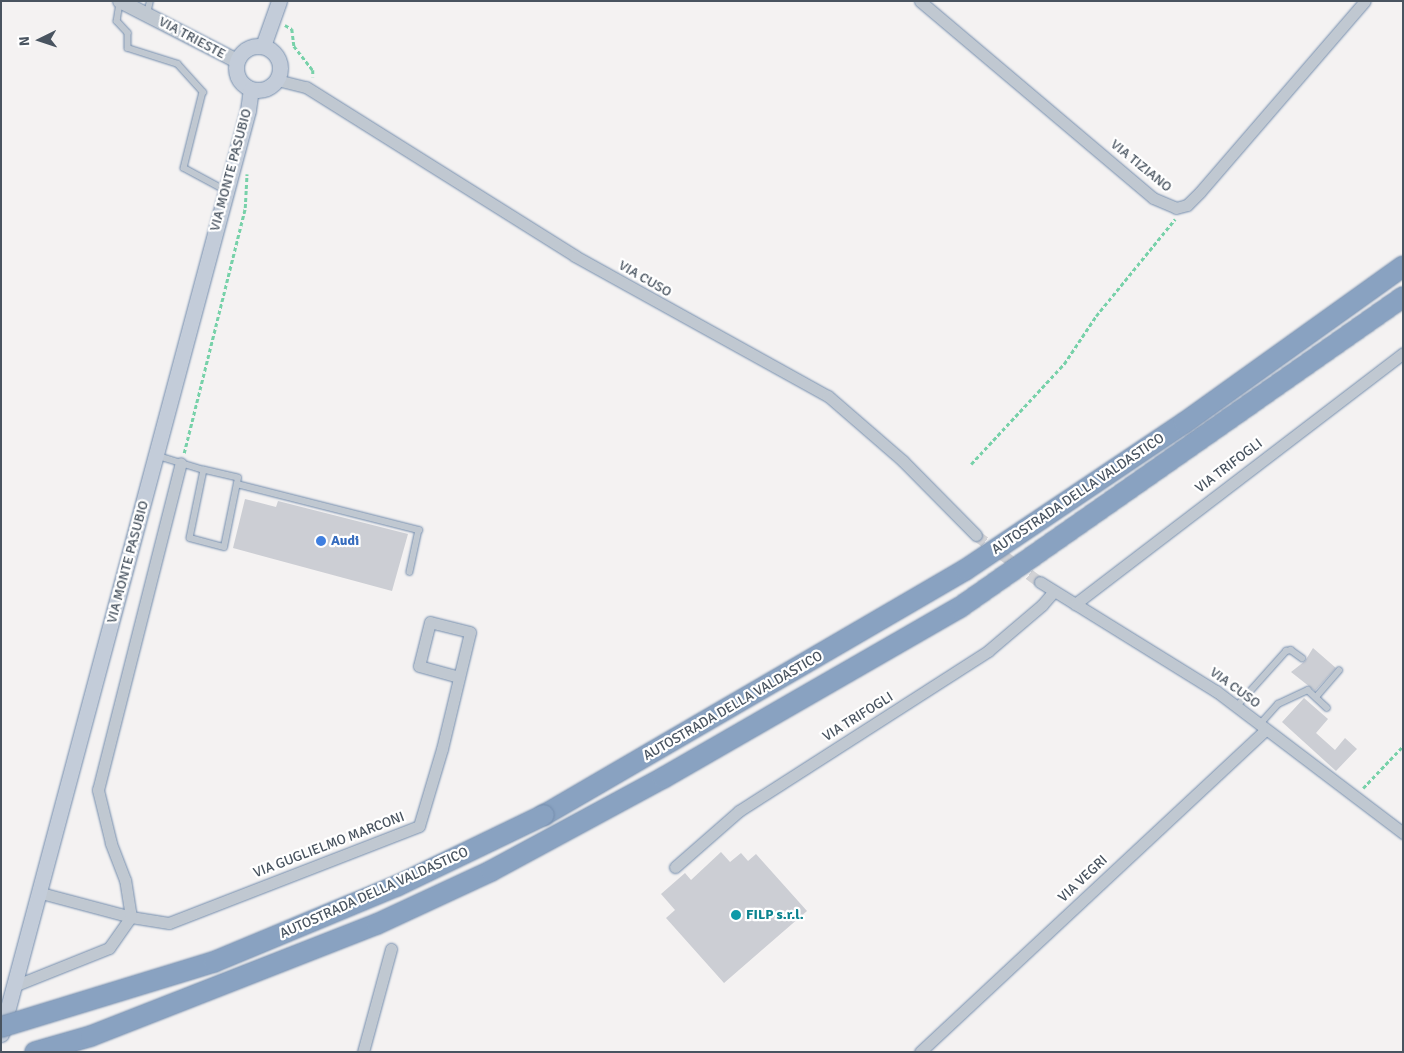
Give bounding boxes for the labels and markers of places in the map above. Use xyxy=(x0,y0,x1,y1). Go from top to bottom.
place label: Audi xyxy=(331,533,359,549)
marker: Audi xyxy=(315,535,327,547)
place label: FILP s.r.l. xyxy=(746,907,804,923)
marker: FILP s.r.l. xyxy=(730,909,742,921)

